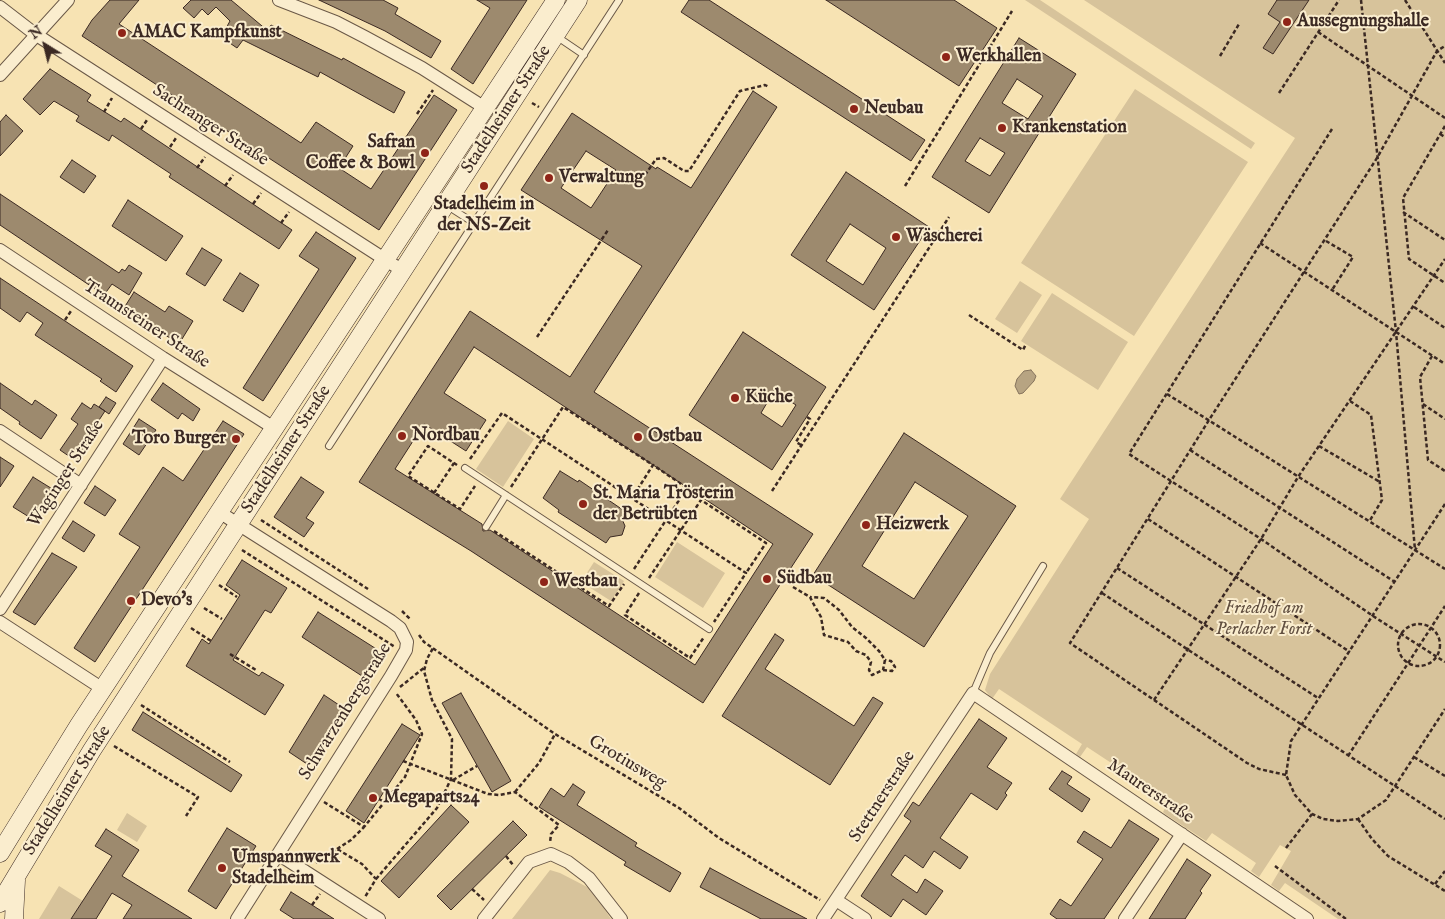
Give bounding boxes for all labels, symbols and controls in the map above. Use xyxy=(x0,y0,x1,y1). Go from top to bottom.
place label: Aussegnungshalle xyxy=(1297,11,1429,33)
marker: Aussegnungshalle xyxy=(1281,16,1293,28)
north arrow xyxy=(20,20,70,70)
text: N xyxy=(26,22,46,44)
place label: AMAC Kampfkunst xyxy=(132,22,282,44)
marker: AMAC Kampfkunst xyxy=(116,27,128,39)
street label: Stadelheimer Straße xyxy=(457,42,557,178)
place label: Werkhallen xyxy=(956,46,1042,68)
marker: Werkhallen xyxy=(940,51,952,63)
street label: Sachranger Straße xyxy=(148,80,272,172)
place label: Neubau xyxy=(864,98,923,120)
marker: Neubau xyxy=(848,103,860,115)
place label: Krankenstation xyxy=(1012,117,1127,139)
marker: Krankenstation xyxy=(996,122,1008,134)
place label: Safran Coffee & Bowl xyxy=(306,132,415,174)
marker: Safran Coffee & Bowl xyxy=(419,147,431,159)
place label: Verwaltung xyxy=(559,167,644,189)
marker: Verwaltung xyxy=(543,172,555,184)
marker: Stadelheim in der NS-Zeit xyxy=(478,180,490,192)
place label: Stadelheim in der NS-Zeit xyxy=(434,194,534,236)
place label: Wäscherei xyxy=(906,226,982,248)
marker: Wäscherei xyxy=(890,231,902,243)
street label: Traunsteiner Straße xyxy=(79,276,213,374)
street label: Stadelheimer Straße xyxy=(237,382,337,518)
place label: Küche xyxy=(745,387,793,409)
marker: Küche xyxy=(729,392,741,404)
street label: Waginger Straße xyxy=(24,416,110,532)
place label: Nordbau xyxy=(412,425,480,447)
place label: Ostbau xyxy=(648,426,702,448)
place label: Toro Burger xyxy=(132,428,226,450)
marker: Nordbau xyxy=(396,430,408,442)
marker: Ostbau xyxy=(632,431,644,443)
marker: Toro Burger xyxy=(230,433,242,445)
place label: St. Maria Trösterin der Betrübten xyxy=(593,483,734,526)
marker: St. Maria Trösterin der Betrübten xyxy=(577,498,589,510)
place label: Heizwerk xyxy=(876,514,949,536)
marker: Heizwerk xyxy=(860,519,872,531)
place label: Südbau xyxy=(777,568,832,590)
place label: Westbau xyxy=(554,571,618,593)
marker: Südbau xyxy=(761,573,773,585)
marker: Westbau xyxy=(538,576,550,588)
place label: Devo's xyxy=(141,590,192,612)
marker: Devo's xyxy=(125,595,137,607)
park label: Friedhof am Perlacher Forst xyxy=(1216,598,1312,640)
street label: Schwarzenbergstraße xyxy=(295,640,397,784)
street label: Stadelheimer Straße xyxy=(19,722,117,860)
street label: Grotiusweg xyxy=(584,731,670,795)
street label: Stettnerstraße xyxy=(845,747,921,847)
street label: Maurerstraße xyxy=(1103,755,1197,829)
place label: Megaparts24 xyxy=(383,787,479,809)
marker: Megaparts24 xyxy=(367,792,379,804)
place label: Umspannwerk Stadelheim xyxy=(232,847,340,890)
marker: Umspannwerk Stadelheim xyxy=(216,862,228,874)

